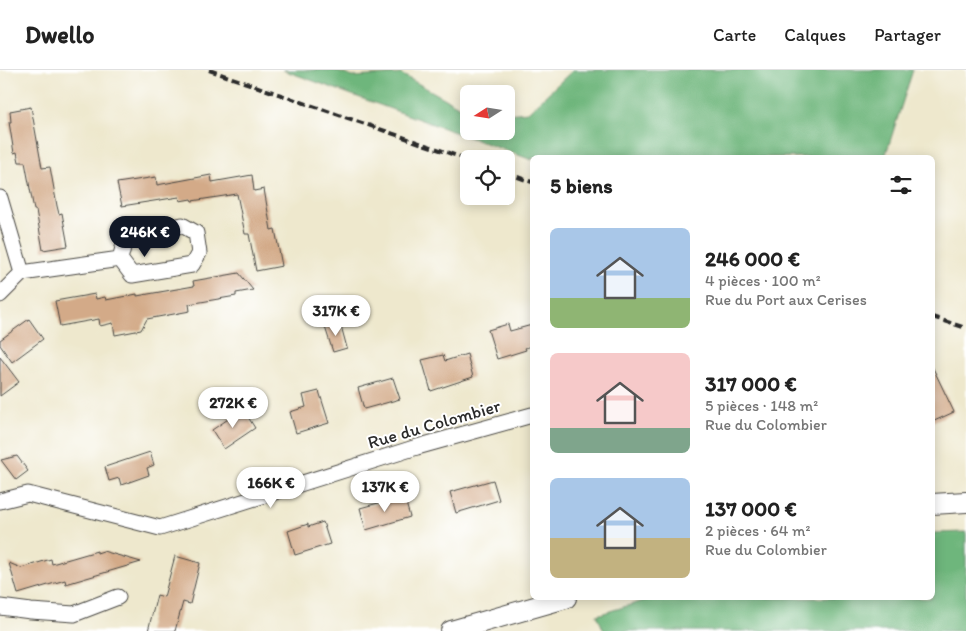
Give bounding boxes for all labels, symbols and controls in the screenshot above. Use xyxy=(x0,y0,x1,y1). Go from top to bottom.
text: Dwello xyxy=(25,20,94,49)
text: Carte xyxy=(713,24,756,46)
text: Calques xyxy=(784,24,846,46)
text: Partager xyxy=(874,24,941,46)
north arrow xyxy=(460,85,515,140)
map controls xyxy=(460,85,515,205)
button: locate xyxy=(460,150,515,205)
icon: filters xyxy=(887,171,915,199)
text: 5 biens xyxy=(550,173,613,198)
pin: 246K € xyxy=(104,216,186,258)
text: 246K € xyxy=(120,222,170,241)
text: 246 000 € xyxy=(705,246,800,271)
icon: home xyxy=(590,248,650,308)
text: 4 pièces · 100 m² xyxy=(705,271,821,290)
text: Rue du Port aux Cerises xyxy=(705,290,867,309)
pin: 317K € xyxy=(295,294,377,337)
text: 317K € xyxy=(312,301,360,320)
text: 317 000 € xyxy=(705,371,797,396)
icon: home xyxy=(590,373,650,433)
pin: 272K € xyxy=(192,386,274,429)
text: 272K € xyxy=(209,393,257,412)
street label: Rue du Colombier xyxy=(365,395,503,453)
text: 5 pièces · 148 m² xyxy=(705,396,818,415)
text: Rue du Colombier xyxy=(705,415,827,434)
pin: 166K € xyxy=(230,466,312,509)
pin: 137K € xyxy=(344,470,426,513)
text: 166K € xyxy=(247,473,295,492)
text: 137K € xyxy=(361,477,409,496)
text: 137 000 € xyxy=(705,496,797,521)
icon: home xyxy=(590,498,650,558)
text: 2 pièces · 64 m² xyxy=(705,521,810,540)
text: Rue du Colombier xyxy=(705,540,827,559)

